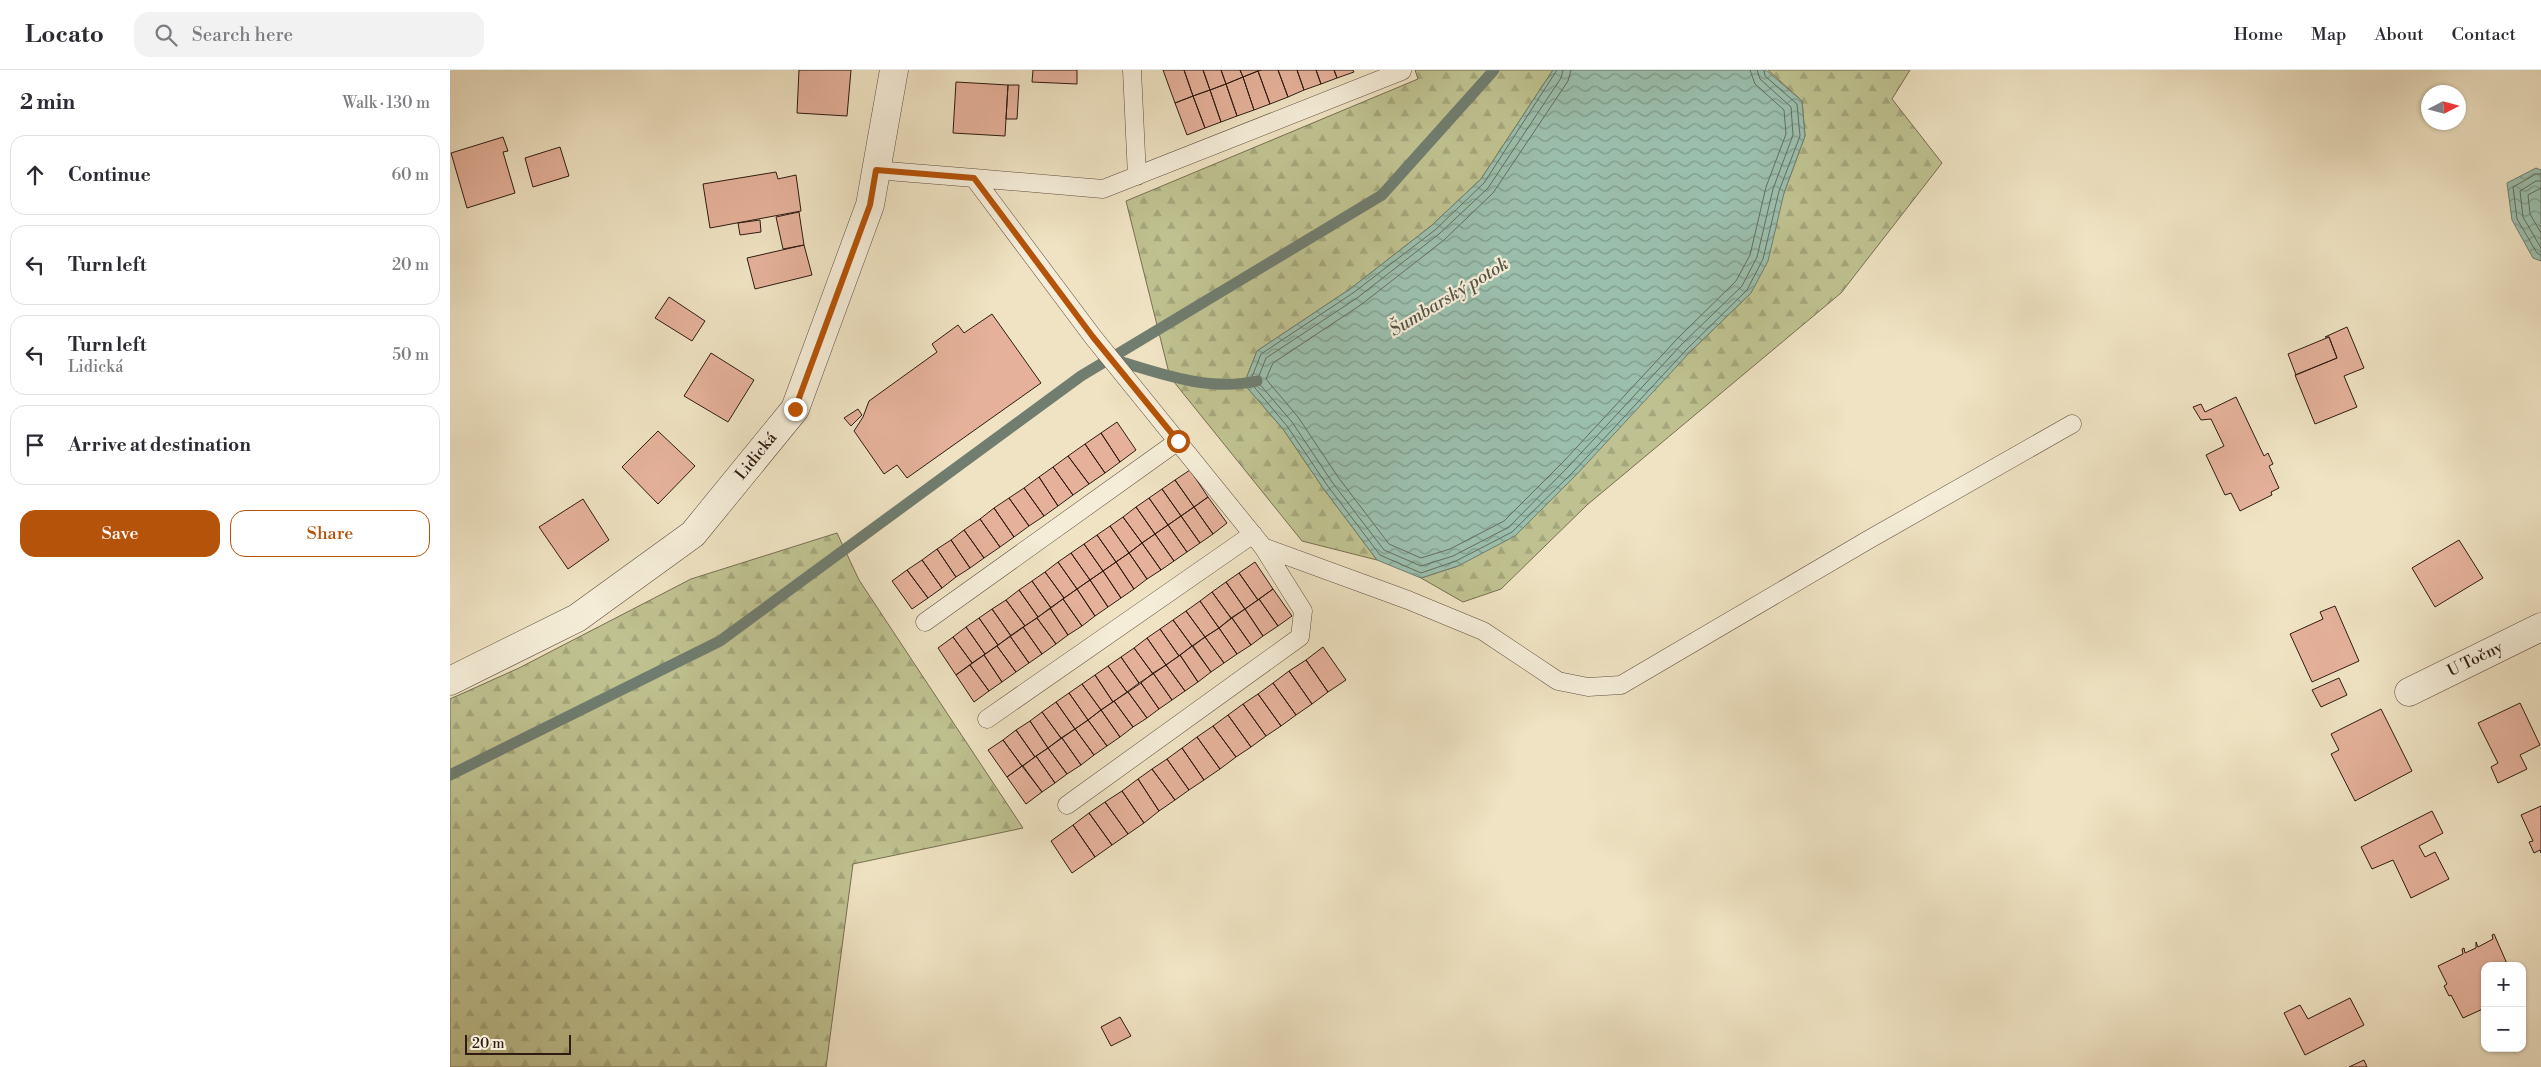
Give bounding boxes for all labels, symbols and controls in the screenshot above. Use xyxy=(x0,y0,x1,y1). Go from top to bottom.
search box xyxy=(134,12,484,57)
text: Locato xyxy=(25,20,104,50)
icon: search xyxy=(152,21,180,49)
text: Search here xyxy=(192,23,293,47)
text: Home xyxy=(2234,23,2283,46)
text: Map xyxy=(2311,23,2347,46)
text: About xyxy=(2375,23,2424,46)
text: Contact xyxy=(2452,23,2516,46)
north arrow xyxy=(2421,85,2466,130)
text: 2 min xyxy=(20,90,75,116)
text: Walk · 130 m xyxy=(342,93,430,113)
icon: ahead xyxy=(21,161,49,189)
text: Continue xyxy=(68,163,151,187)
text: 60 m xyxy=(391,165,429,185)
icon: left xyxy=(21,251,49,279)
water label: Šumbarský potok xyxy=(1385,252,1513,342)
text: Turn left xyxy=(68,253,147,277)
text: 20 m xyxy=(392,255,429,275)
text: Turn left xyxy=(68,333,147,357)
icon: left xyxy=(21,341,49,369)
text: 50 m xyxy=(392,345,429,365)
text: Lidická xyxy=(68,357,123,377)
route end xyxy=(784,398,807,421)
street label: Lidická xyxy=(731,428,782,484)
route start xyxy=(1167,430,1190,453)
icon: arrive xyxy=(21,431,49,459)
text: Arrive at destination xyxy=(68,433,251,457)
button: Save xyxy=(20,510,220,557)
button: Share xyxy=(230,510,430,557)
street label: U Točny xyxy=(2444,637,2506,681)
map controls xyxy=(2481,962,2526,1052)
button: + xyxy=(2481,962,2526,1007)
button: − xyxy=(2481,1007,2526,1052)
scale bar xyxy=(465,1032,571,1055)
text: 20 m xyxy=(472,1035,504,1053)

